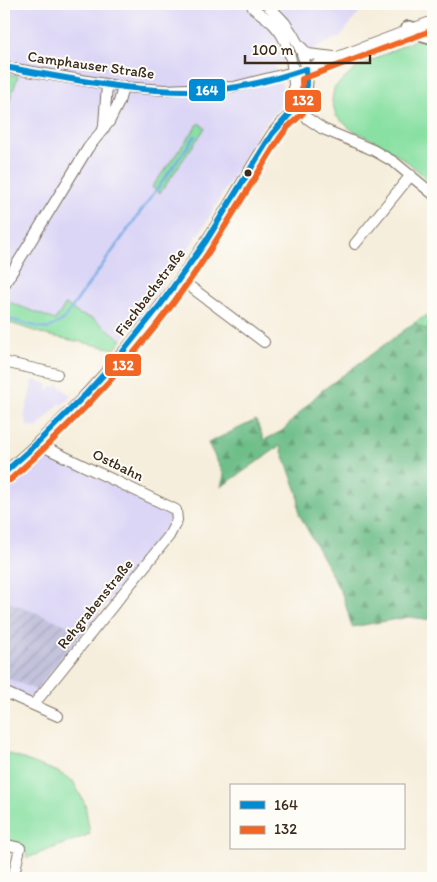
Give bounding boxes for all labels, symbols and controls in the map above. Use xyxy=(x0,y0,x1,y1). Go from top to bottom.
scale bar xyxy=(245,32,370,64)
text: 100 m xyxy=(252,41,294,59)
street label: Camphauser Straße xyxy=(26,47,156,83)
line badge: 164 xyxy=(188,78,226,102)
text: 164 xyxy=(196,82,219,99)
line badge: 132 xyxy=(284,89,322,113)
text: 132 xyxy=(292,92,314,109)
unlabelled marker xyxy=(243,168,253,178)
street label: Fischbachstraße xyxy=(111,244,189,340)
line badge: 132 xyxy=(104,353,142,377)
text: 132 xyxy=(112,357,134,374)
street label: Ostbahn xyxy=(89,445,147,485)
street label: Rehgrabenstraße xyxy=(53,555,137,653)
legend xyxy=(230,784,404,850)
text: 164 xyxy=(274,796,298,814)
text: 132 xyxy=(274,820,297,838)

